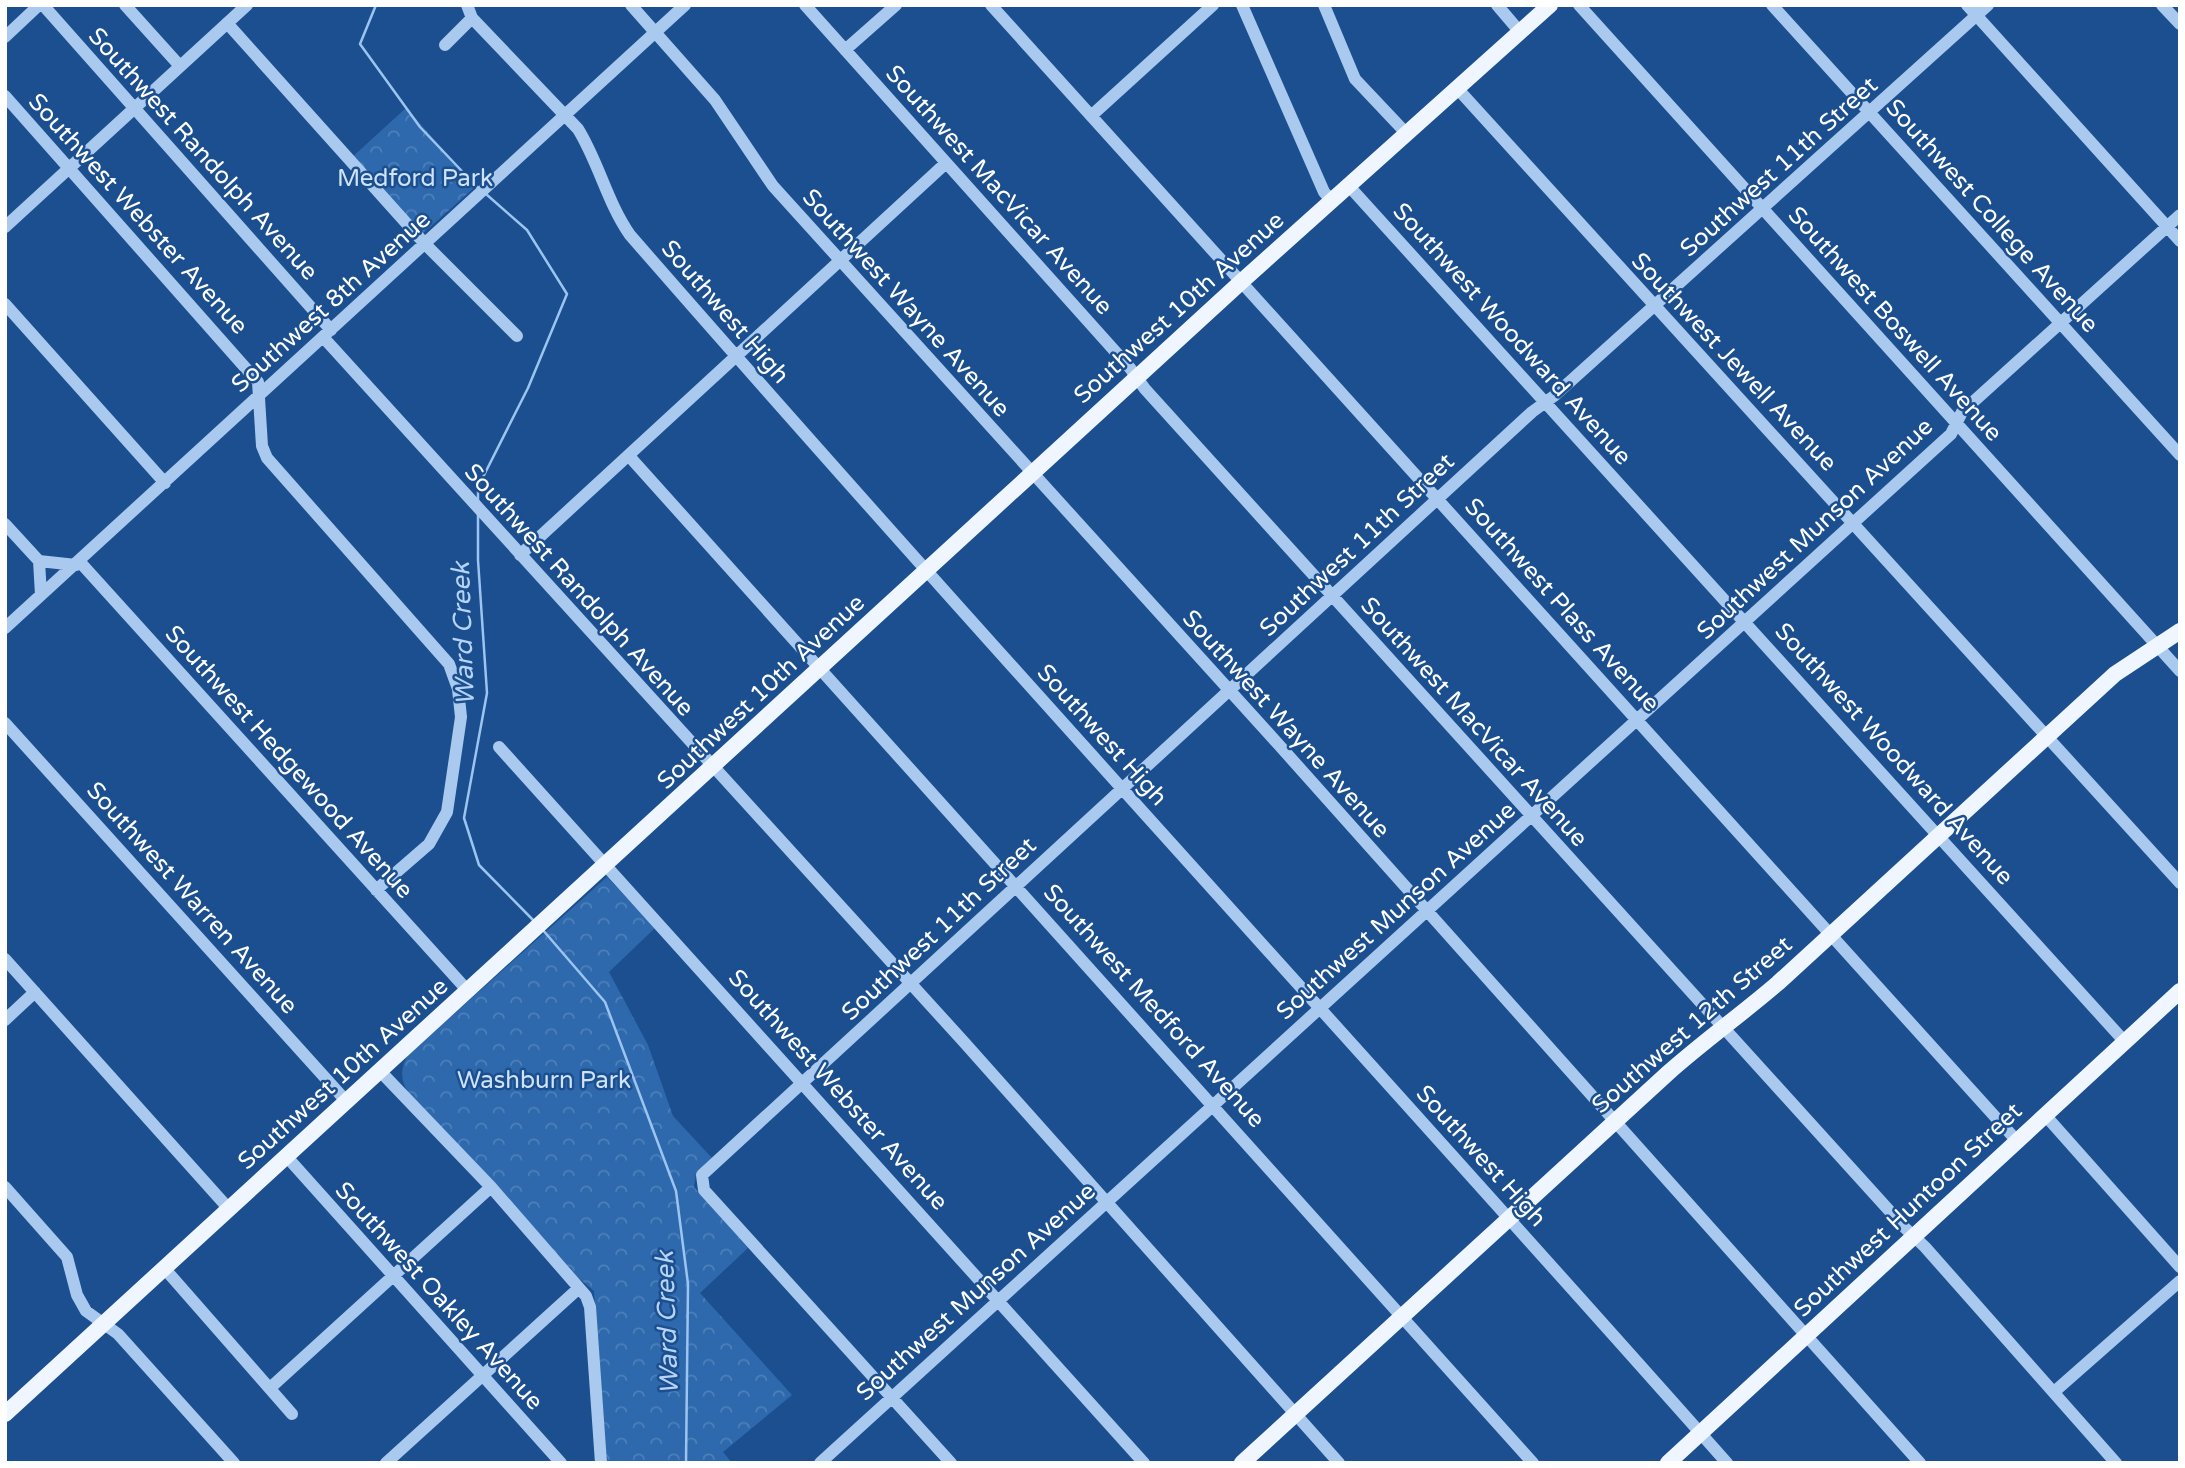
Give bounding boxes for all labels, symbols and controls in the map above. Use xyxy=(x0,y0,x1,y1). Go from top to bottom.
street label: Southwest Randolph Avenue xyxy=(82,22,324,286)
street label: Southwest MacVicar Avenue xyxy=(879,59,1119,321)
street label: Southwest 11th Street xyxy=(1674,71,1884,263)
street label: Southwest Webster Avenue xyxy=(22,88,254,340)
street label: Southwest College Avenue xyxy=(1879,93,2105,339)
park label: Medford Park xyxy=(337,164,493,193)
street label: Southwest Wayne Avenue xyxy=(796,183,1016,423)
street label: Southwest Woodward Avenue xyxy=(1387,197,1637,471)
street label: Southwest Boswell Avenue xyxy=(1782,201,2008,447)
street label: Southwest 8th Avenue xyxy=(226,205,436,399)
street label: Southwest 10th Avenue xyxy=(1068,206,1290,410)
street label: Southwest High xyxy=(655,234,795,390)
street label: Southwest Jewell Avenue xyxy=(1625,247,1843,477)
street label: Southwest Munson Avenue xyxy=(1691,412,1939,646)
street label: Southwest 11th Street xyxy=(1254,447,1460,643)
street label: Southwest Randolph Avenue xyxy=(458,458,700,722)
street label: Southwest Plass Avenue xyxy=(1458,492,1666,718)
water label: Ward Creek xyxy=(445,560,481,706)
street label: Southwest 10th Avenue xyxy=(651,588,871,796)
street label: Southwest MacVicar Avenue xyxy=(1354,591,1594,853)
street label: Southwest Wayne Avenue xyxy=(1176,604,1396,844)
street label: Southwest Woodward Avenue xyxy=(1769,617,2019,891)
street label: Southwest Hedgewood Avenue xyxy=(159,620,419,904)
street label: Southwest High xyxy=(1031,658,1173,812)
street label: Southwest Warren Avenue xyxy=(80,776,304,1020)
street label: Southwest Munson Avenue xyxy=(1270,796,1522,1026)
street label: Southwest 11th Street xyxy=(836,831,1042,1027)
street label: Southwest Medford Avenue xyxy=(1037,878,1271,1134)
street label: Southwest 12th Street xyxy=(1586,930,1798,1120)
street label: Southwest Webster Avenue xyxy=(722,964,954,1216)
street label: Southwest 10th Avenue xyxy=(232,972,454,1176)
park label: Washburn Park xyxy=(457,1066,631,1095)
street label: Southwest High xyxy=(1410,1079,1552,1233)
street label: Southwest Huntoon Street xyxy=(1788,1097,2028,1323)
street label: Southwest Oakley Avenue xyxy=(329,1176,549,1416)
street label: Southwest Munson Avenue xyxy=(850,1177,1102,1407)
water label: Ward Creek xyxy=(649,1249,685,1395)

